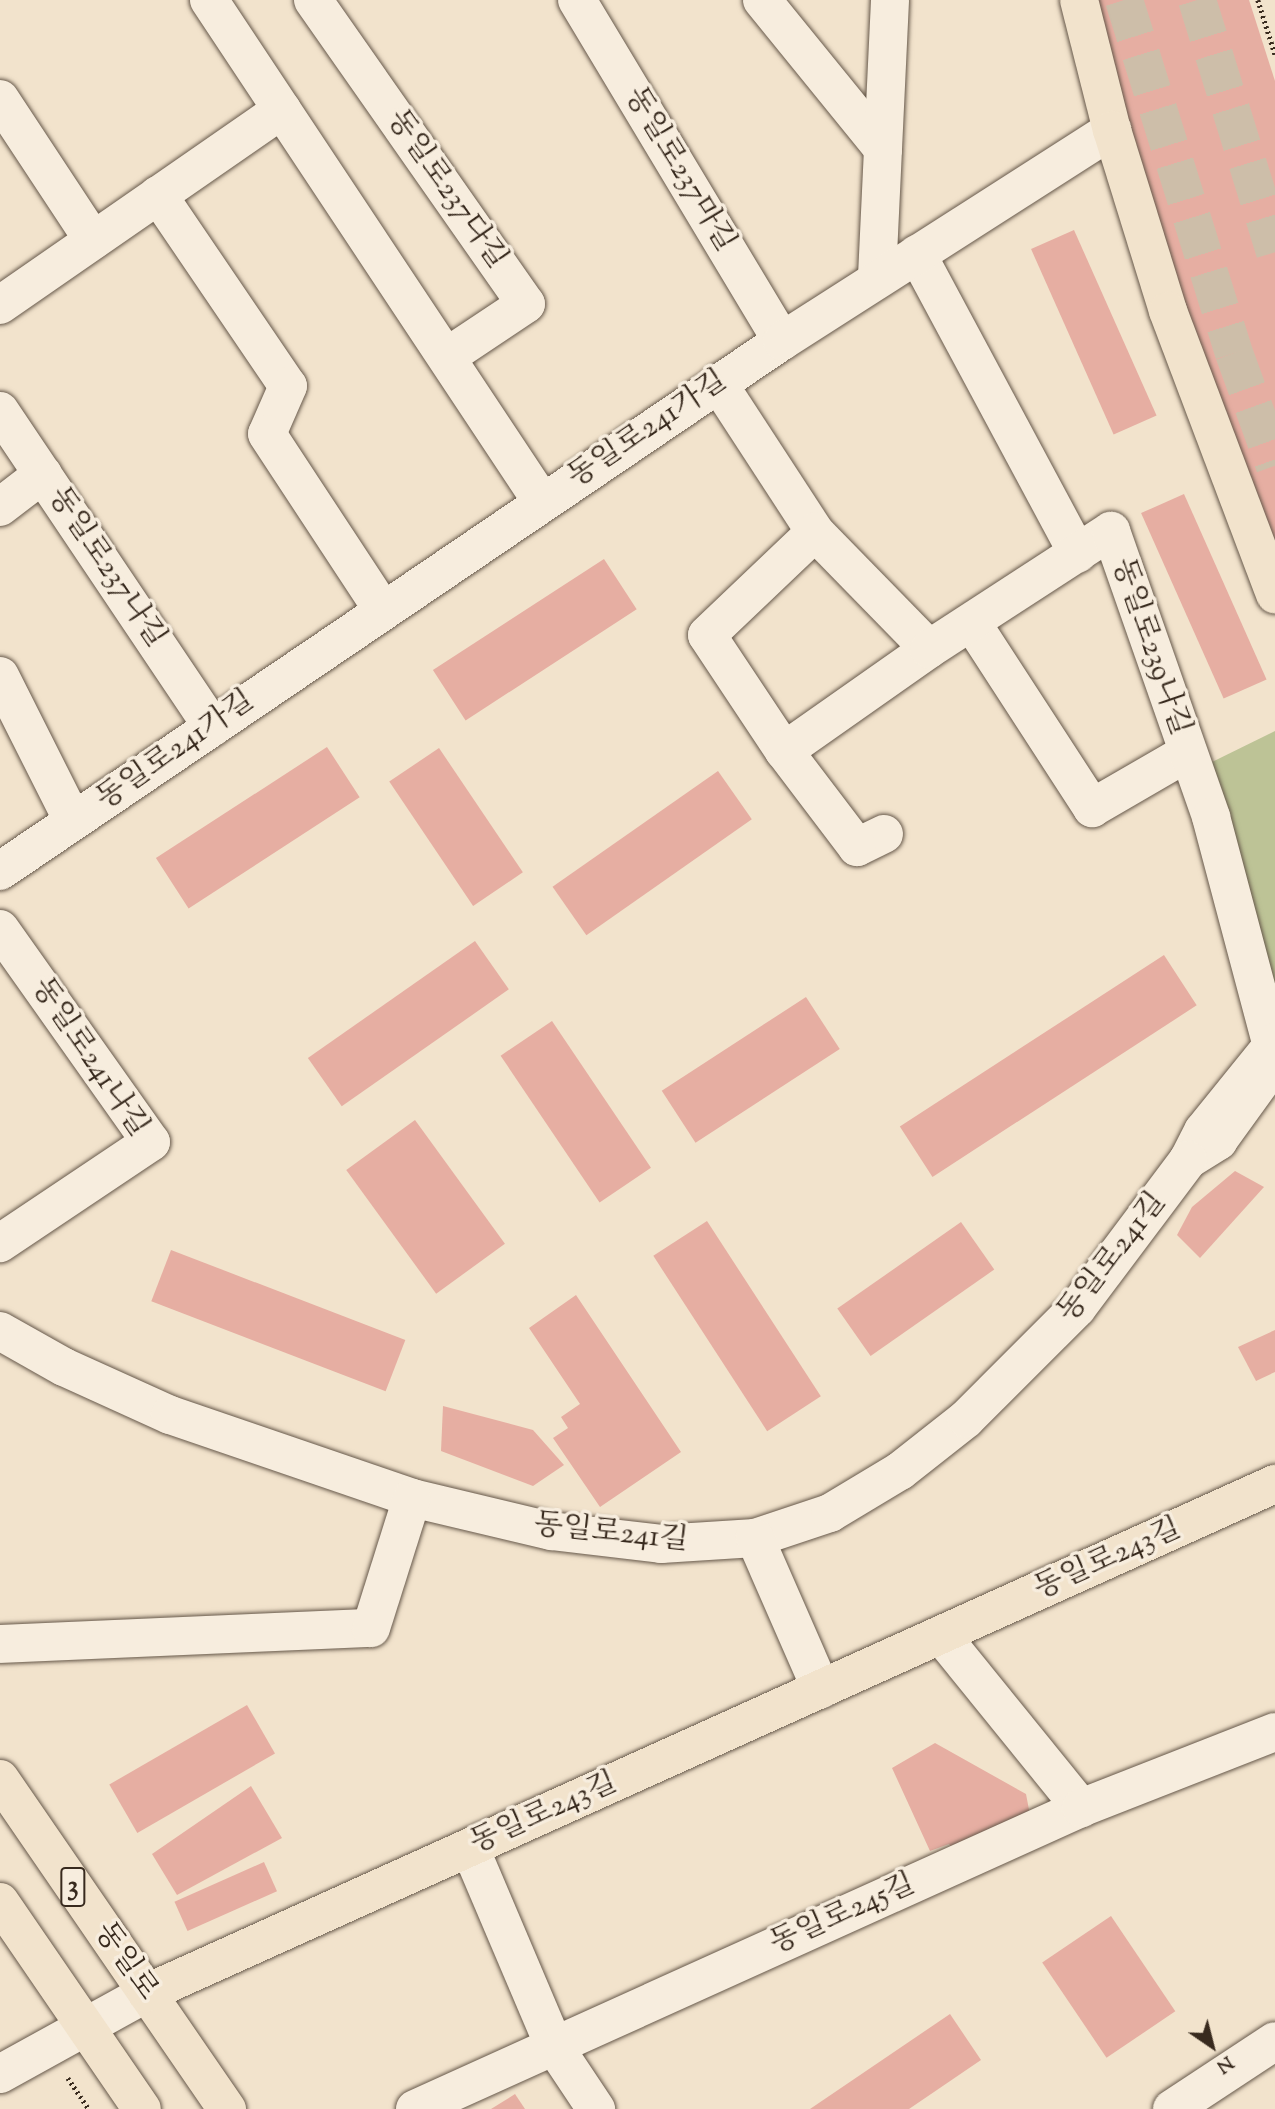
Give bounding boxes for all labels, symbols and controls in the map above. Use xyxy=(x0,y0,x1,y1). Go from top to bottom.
street label: 동일로237마길 xyxy=(616,81,742,259)
street label: 동일로237다길 xyxy=(378,103,514,277)
street label: 동일로241가길 xyxy=(562,364,734,496)
street label: 동일로237나길 xyxy=(39,481,173,655)
street label: 동일로239나길 xyxy=(1103,554,1197,740)
street label: 동일로241가길 xyxy=(90,683,262,819)
street label: 동일로241나길 xyxy=(23,972,155,1144)
street label: 동일로241길 xyxy=(1051,1186,1175,1330)
street label: 동일로241길 xyxy=(532,1508,690,1560)
street label: 동일로243길 xyxy=(1029,1512,1187,1608)
street label: 동일로243길 xyxy=(465,1766,623,1862)
road number: 3 xyxy=(59,1862,87,1912)
street label: 동일로245길 xyxy=(765,1867,921,1963)
street label: 동일로 xyxy=(85,1916,165,2008)
north arrow xyxy=(1177,2011,1247,2081)
text: N xyxy=(1210,2048,1238,2079)

